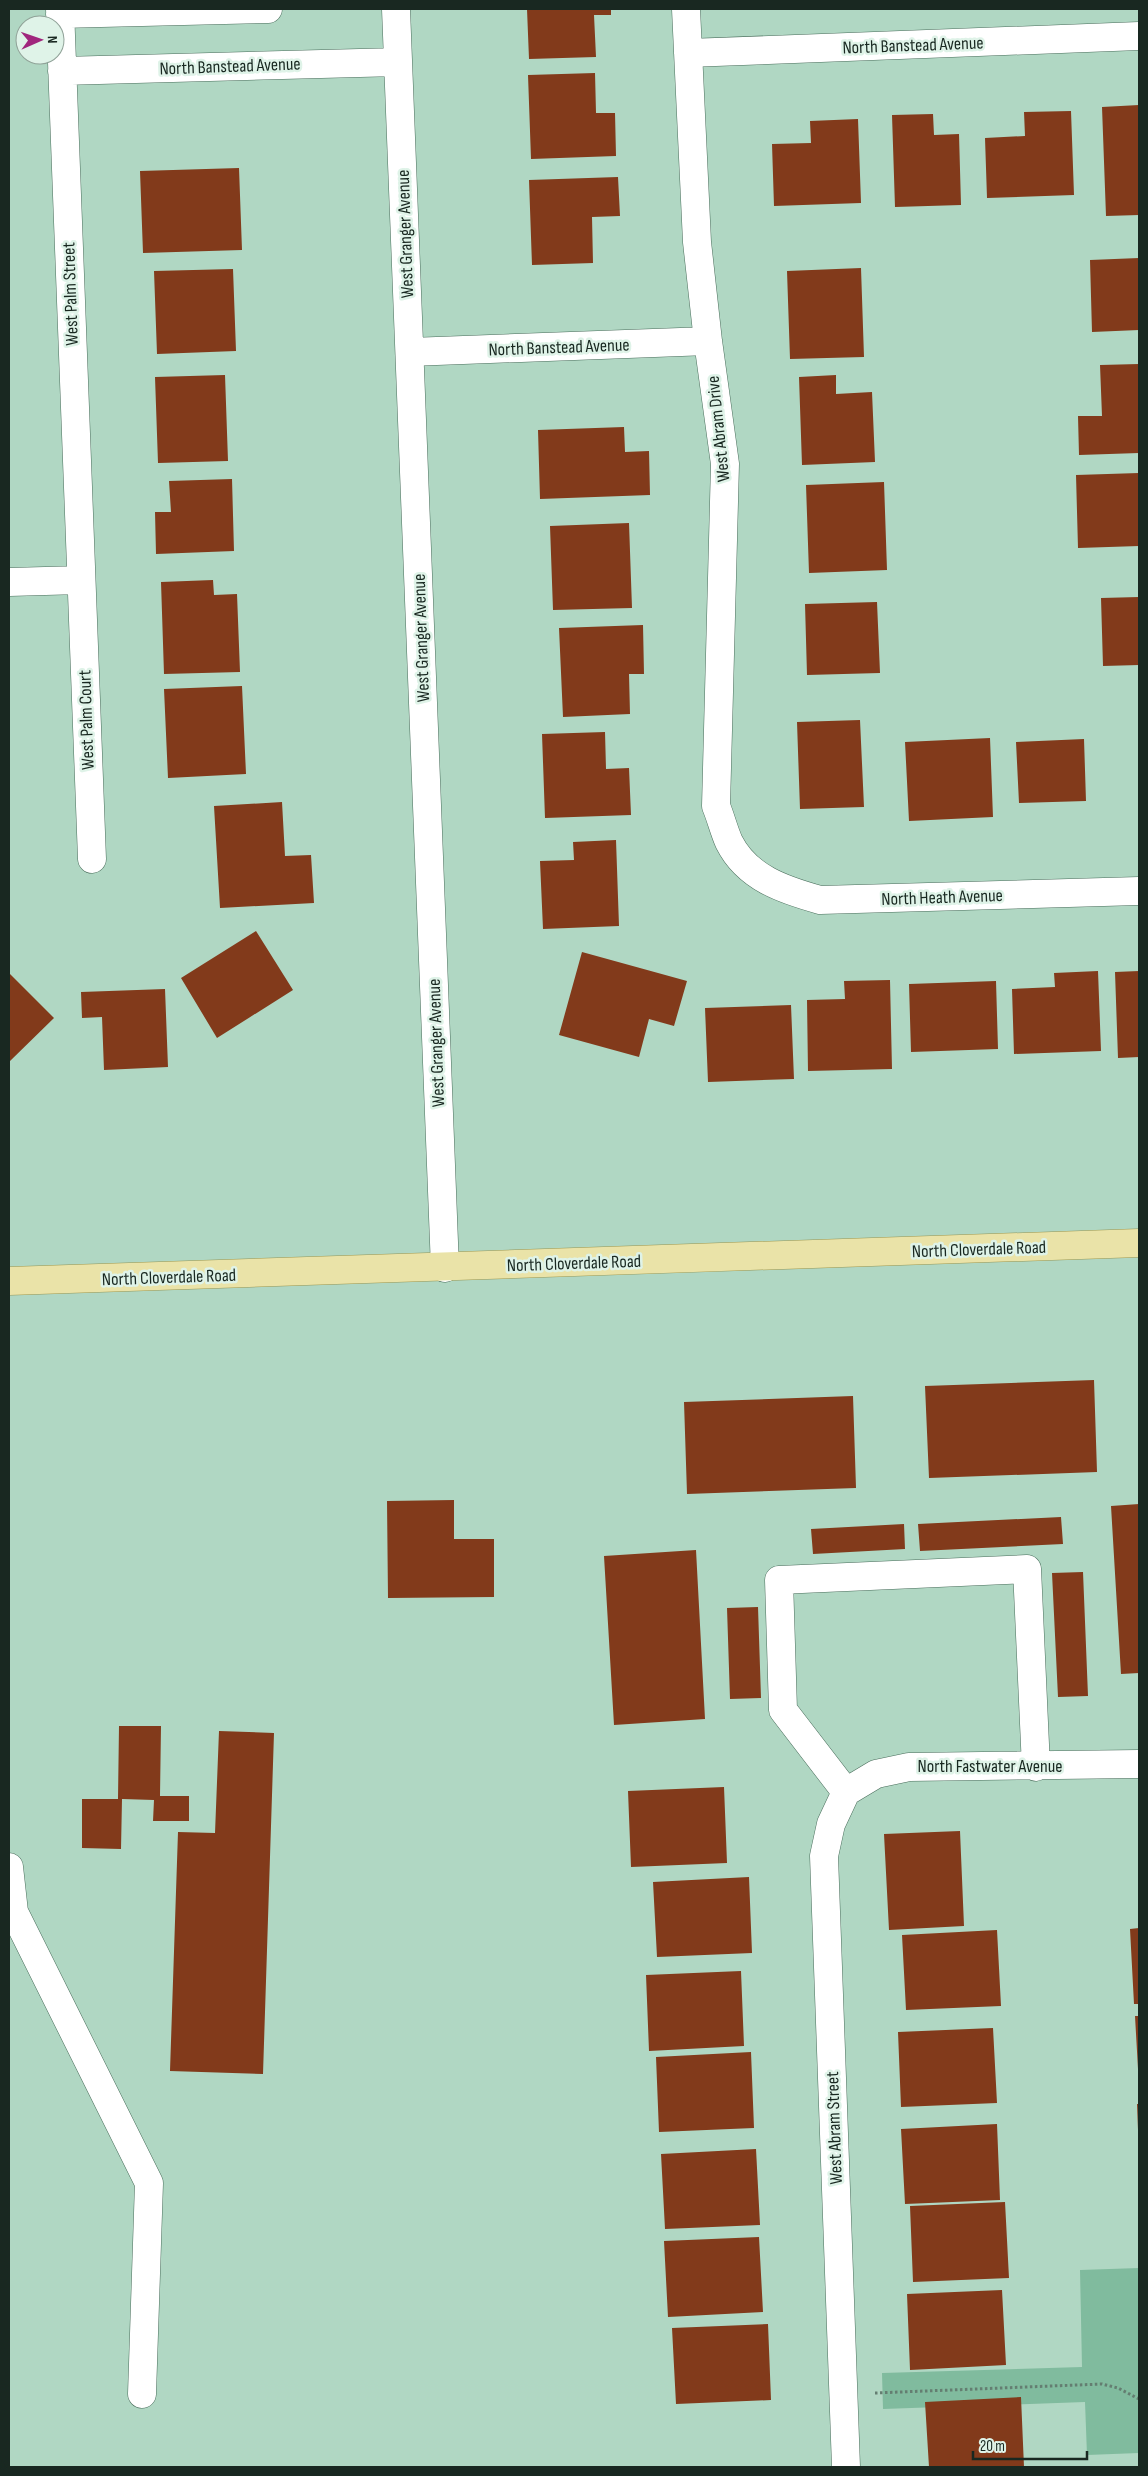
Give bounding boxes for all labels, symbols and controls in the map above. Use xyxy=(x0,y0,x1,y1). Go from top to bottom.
north arrow xyxy=(15,15,65,65)
street label: North Banstead Avenue xyxy=(842,33,984,58)
text: N xyxy=(44,36,61,44)
street label: North Banstead Avenue xyxy=(159,54,301,79)
street label: West Granger Avenue xyxy=(393,169,418,299)
street label: West Palm Street xyxy=(58,241,83,346)
street label: North Banstead Avenue xyxy=(488,335,630,360)
street label: West Abram Drive xyxy=(702,375,735,483)
street label: West Granger Avenue xyxy=(409,573,434,703)
street label: West Palm Court xyxy=(74,669,99,770)
street label: North Heath Avenue xyxy=(881,885,1003,910)
street label: West Granger Avenue xyxy=(424,978,449,1108)
street label: North Cloverdale Road xyxy=(912,1237,1046,1262)
street label: North Cloverdale Road xyxy=(507,1251,641,1276)
street label: North Cloverdale Road xyxy=(102,1265,236,1290)
street label: North Fastwater Avenue xyxy=(918,1756,1062,1777)
street label: West Abram Street xyxy=(822,2071,847,2185)
scale bar xyxy=(973,2428,1087,2460)
text: 20 m xyxy=(980,2437,1005,2456)

